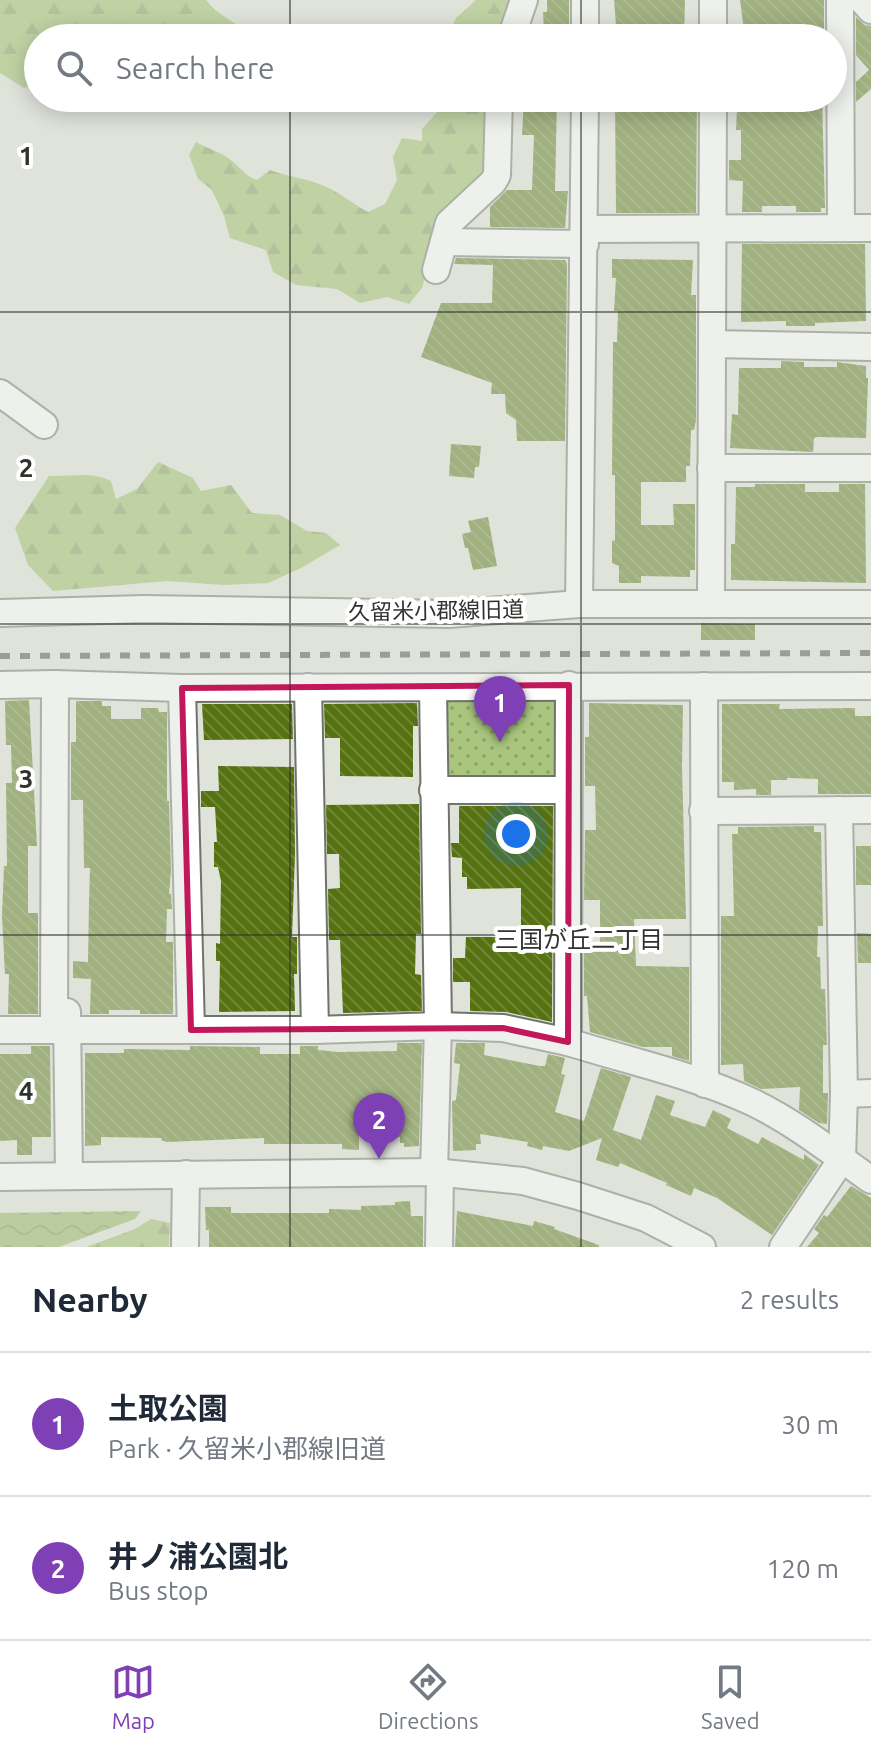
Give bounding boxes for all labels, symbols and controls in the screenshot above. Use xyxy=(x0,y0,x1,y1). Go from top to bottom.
search box xyxy=(24,24,847,112)
icon: search xyxy=(52,46,96,90)
text: Search here xyxy=(116,51,275,85)
text: 1 xyxy=(19,141,33,170)
text: 2 xyxy=(19,453,33,482)
street label: 久留米小郡線旧道 xyxy=(348,596,524,624)
pin: 1 xyxy=(474,676,526,742)
text: 3 xyxy=(19,764,33,793)
your location xyxy=(496,814,536,854)
district label: 三国が丘二丁目 xyxy=(495,926,663,953)
text: 4 xyxy=(19,1076,33,1105)
pin: 2 xyxy=(353,1093,405,1159)
text: Nearby xyxy=(32,1280,147,1318)
text: 2 results xyxy=(740,1285,839,1314)
text: 土取公園 xyxy=(108,1391,228,1425)
text: 1 xyxy=(51,1410,65,1439)
text: 30 m xyxy=(781,1410,839,1439)
text: Park · 久留米小郡線旧道 xyxy=(108,1434,386,1463)
text: 井ノ浦公園北 xyxy=(108,1539,288,1573)
text: 2 xyxy=(51,1554,65,1583)
text: 120 m xyxy=(767,1554,839,1583)
text: Bus stop xyxy=(108,1576,208,1605)
tab: Map xyxy=(111,1660,155,1733)
tab: Directions xyxy=(378,1660,478,1733)
tab: Saved xyxy=(701,1660,760,1733)

